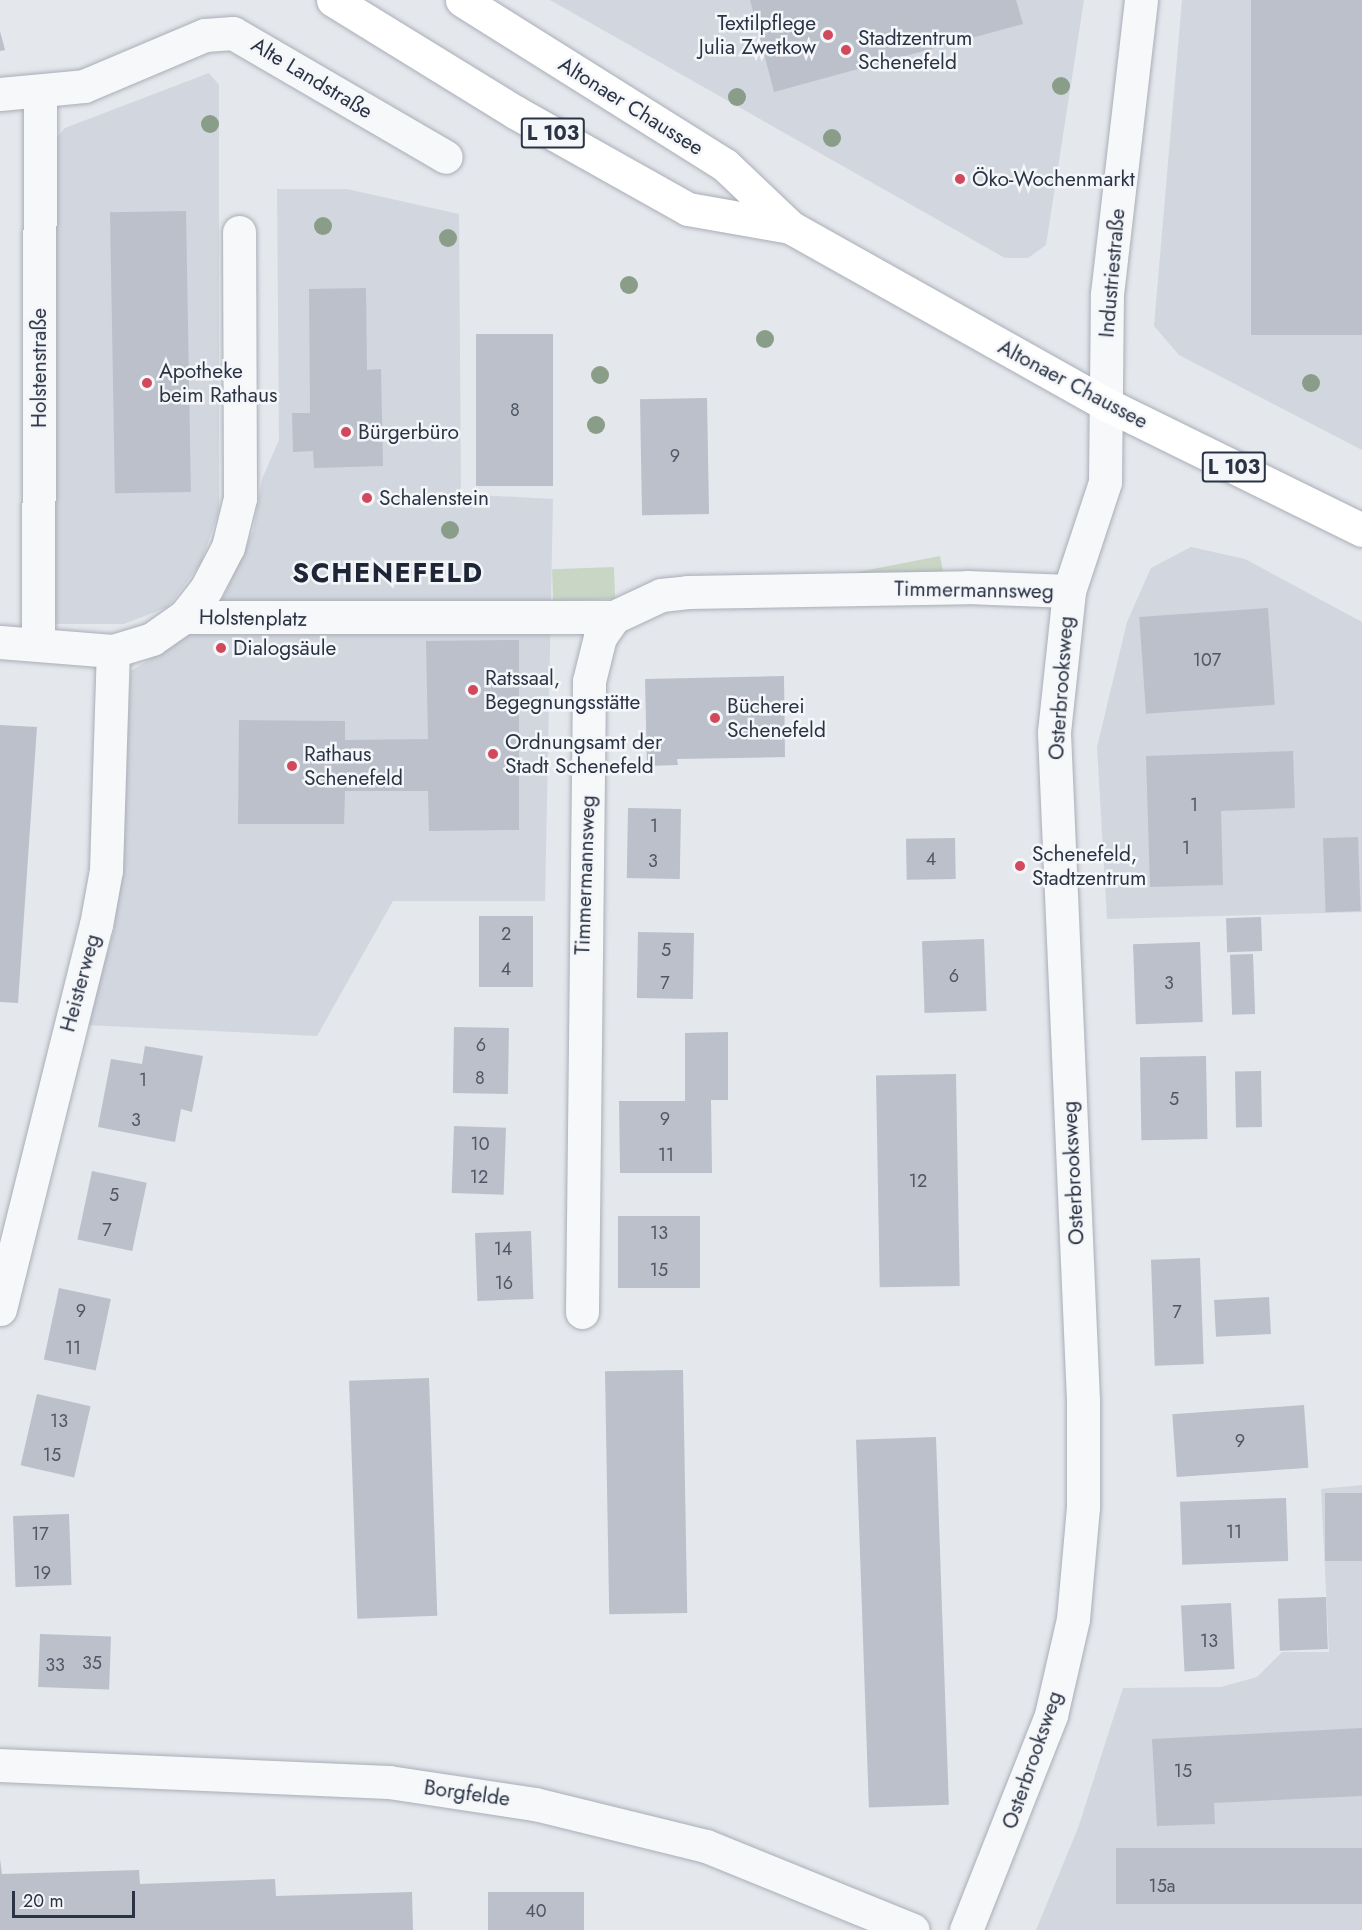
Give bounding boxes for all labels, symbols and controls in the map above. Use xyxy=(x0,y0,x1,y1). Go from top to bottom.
place label: Textilpflege Julia Zwetkow xyxy=(699,10,816,60)
place label: Stadtzentrum Schenefeld xyxy=(858,25,972,75)
marker: Textilpflege Julia Zwetkow xyxy=(821,28,835,42)
street label: Alte Landstraße xyxy=(247,32,377,124)
marker: Stadtzentrum Schenefeld xyxy=(839,43,853,57)
street label: Altonaer Chaussee xyxy=(554,51,708,161)
road number: L 103 xyxy=(520,116,586,150)
place label: Öko-Wochenmarkt xyxy=(972,166,1135,192)
marker: Öko-Wochenmarkt xyxy=(953,172,967,186)
street label: Industriestraße xyxy=(1094,207,1130,339)
street label: Holstenstraße xyxy=(26,308,52,428)
street label: Altonaer Chaussee xyxy=(994,334,1152,434)
place label: Apotheke beim Rathaus xyxy=(159,358,277,408)
marker: Apotheke beim Rathaus xyxy=(140,376,154,390)
house number: 8 xyxy=(510,399,520,421)
place label: Bürgerbüro xyxy=(358,419,459,445)
marker: Bürgerbüro xyxy=(339,425,353,439)
house number: 9 xyxy=(670,445,680,467)
road number: L 103 xyxy=(1201,450,1267,484)
place label: Schalenstein xyxy=(379,485,489,511)
marker: Schalenstein xyxy=(360,491,374,505)
district label: SCHENEFELD xyxy=(292,557,484,589)
street label: Timmermannsweg xyxy=(894,576,1054,604)
street label: Holstenplatz xyxy=(199,604,307,632)
street label: Osterbrooksweg xyxy=(1043,615,1079,761)
place label: Dialogsäule xyxy=(233,635,336,661)
marker: Dialogsäule xyxy=(214,641,228,655)
house number: 107 xyxy=(1193,649,1221,671)
place label: Ratssaal, Begegnungsstätte xyxy=(485,665,640,715)
marker: Ratssaal, Begegnungsstätte xyxy=(466,683,480,697)
place label: Bücherei Schenefeld xyxy=(727,693,826,743)
marker: Bücherei Schenefeld xyxy=(708,711,722,725)
place label: Ordnungsamt der Stadt Schenefeld xyxy=(505,729,662,779)
place label: Rathaus Schenefeld xyxy=(304,741,403,791)
marker: Ordnungsamt der Stadt Schenefeld xyxy=(486,747,500,761)
marker: Rathaus Schenefeld xyxy=(285,759,299,773)
house number: 1 xyxy=(1190,794,1198,816)
street label: Timmermannsweg xyxy=(570,795,600,955)
house number: 1 xyxy=(650,815,658,837)
house number: 1 xyxy=(1182,837,1190,859)
place label: Schenefeld, Stadtzentrum xyxy=(1032,841,1146,891)
house number: 4 xyxy=(926,848,936,870)
house number: 3 xyxy=(648,850,658,872)
marker: Schenefeld, Stadtzentrum xyxy=(1013,859,1027,873)
house number: 2 xyxy=(501,923,511,945)
street label: Heisterweg xyxy=(55,931,105,1035)
house number: 5 xyxy=(661,939,671,961)
house number: 4 xyxy=(501,958,511,980)
house number: 6 xyxy=(949,965,959,987)
house number: 7 xyxy=(660,972,670,994)
house number: 3 xyxy=(1164,972,1174,994)
house number: 6 xyxy=(476,1034,486,1056)
house number: 8 xyxy=(475,1067,485,1089)
house number: 1 xyxy=(139,1069,147,1091)
house number: 5 xyxy=(1169,1088,1179,1110)
street label: Osterbrooksweg xyxy=(1057,1100,1089,1246)
house number: 9 xyxy=(660,1108,670,1130)
house number: 3 xyxy=(131,1109,141,1131)
house number: 10 xyxy=(471,1133,489,1155)
house number: 11 xyxy=(658,1144,674,1166)
house number: 12 xyxy=(470,1166,488,1188)
house number: 12 xyxy=(909,1170,927,1192)
house number: 5 xyxy=(109,1184,119,1206)
house number: 7 xyxy=(102,1219,112,1241)
house number: 13 xyxy=(650,1222,668,1244)
house number: 14 xyxy=(494,1238,512,1260)
house number: 15 xyxy=(650,1259,668,1281)
house number: 16 xyxy=(495,1272,513,1294)
house number: 9 xyxy=(76,1300,86,1322)
house number: 7 xyxy=(1172,1301,1182,1323)
house number: 11 xyxy=(65,1337,81,1359)
house number: 13 xyxy=(50,1410,68,1432)
house number: 9 xyxy=(1235,1430,1245,1452)
house number: 15 xyxy=(43,1444,61,1466)
house number: 11 xyxy=(1226,1521,1242,1543)
house number: 17 xyxy=(31,1523,49,1545)
house number: 19 xyxy=(33,1562,51,1584)
house number: 13 xyxy=(1200,1630,1218,1652)
house number: 35 xyxy=(82,1652,102,1674)
house number: 33 xyxy=(45,1654,65,1676)
street label: Osterbrooksweg xyxy=(997,1688,1067,1832)
house number: 15 xyxy=(1174,1760,1192,1782)
street label: Borgfelde xyxy=(422,1775,512,1811)
house number: 15a xyxy=(1149,1875,1175,1897)
scale bar xyxy=(15,1879,138,1917)
text: 20 m xyxy=(23,1888,63,1914)
house number: 40 xyxy=(525,1900,547,1922)

